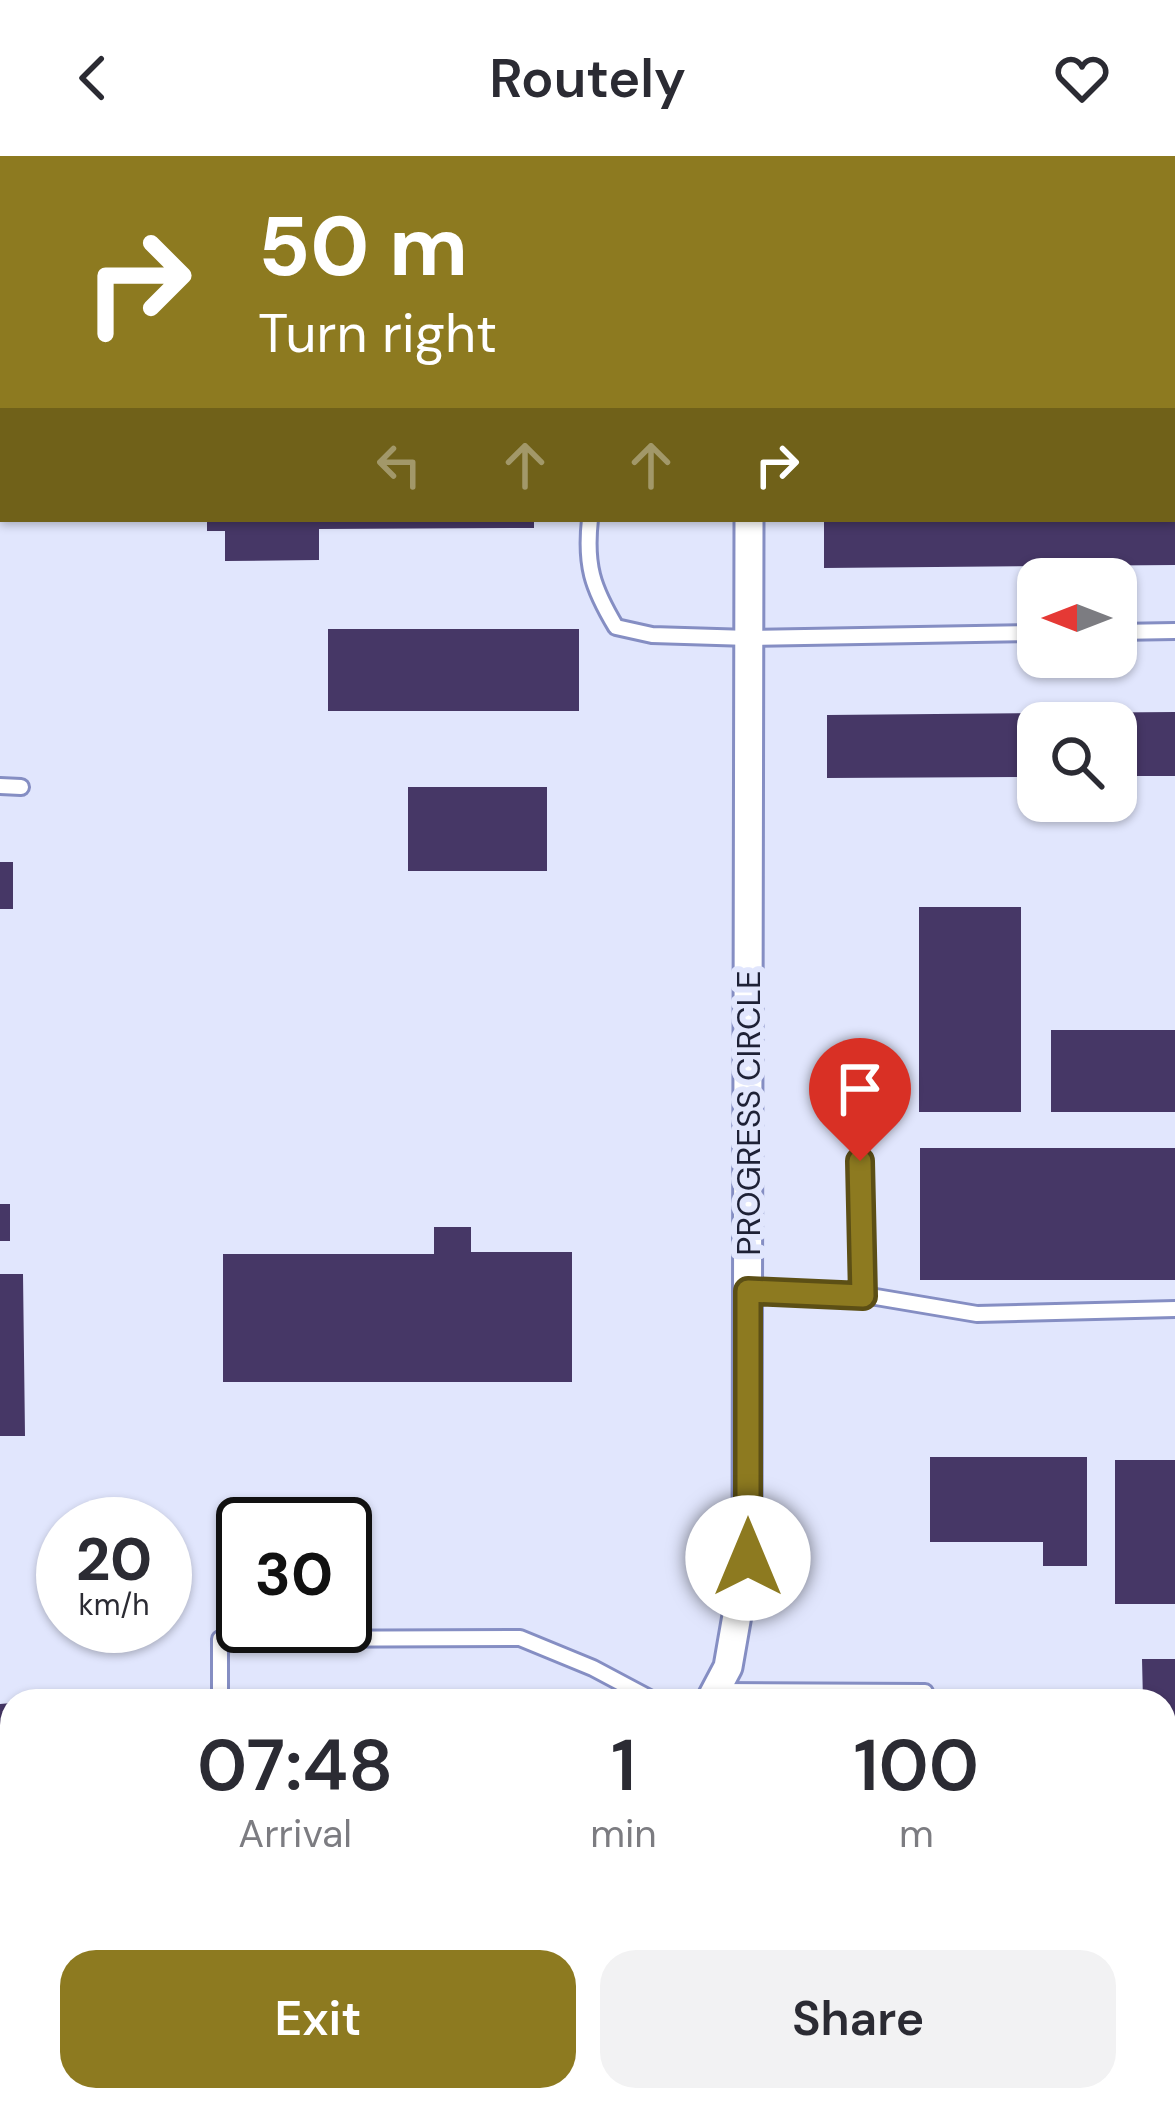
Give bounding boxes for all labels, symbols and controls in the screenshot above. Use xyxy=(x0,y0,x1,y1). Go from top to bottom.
text: Routely xyxy=(489,43,686,114)
icon: back xyxy=(60,45,126,111)
icon: heart xyxy=(1049,45,1115,111)
text: 50 m xyxy=(258,192,468,301)
icon: right xyxy=(60,204,216,360)
text: Turn right xyxy=(258,298,497,369)
icon: left xyxy=(366,432,432,498)
icon: ahead xyxy=(492,432,558,498)
icon: ahead xyxy=(618,432,684,498)
icon: right xyxy=(744,432,810,498)
north arrow xyxy=(1017,558,1137,678)
map controls xyxy=(1017,558,1137,822)
button: search xyxy=(1017,702,1137,822)
street label: PROGRESS CIRCLE xyxy=(727,970,770,1256)
pin xyxy=(809,1038,911,1161)
icon: arrive xyxy=(827,1056,893,1122)
position arrow xyxy=(685,1495,811,1621)
speed limit sign: 30 xyxy=(216,1497,372,1653)
text: 20 xyxy=(76,1520,152,1599)
text: km/h xyxy=(79,1585,149,1624)
text: 07:48 xyxy=(197,1719,393,1812)
text: 1 xyxy=(611,1719,636,1812)
text: 100 xyxy=(854,1719,979,1812)
text: Arrival xyxy=(238,1808,352,1859)
text: min xyxy=(590,1808,657,1859)
text: m xyxy=(899,1808,934,1859)
button: Exit xyxy=(60,1950,576,2088)
button: Share xyxy=(600,1950,1116,2088)

